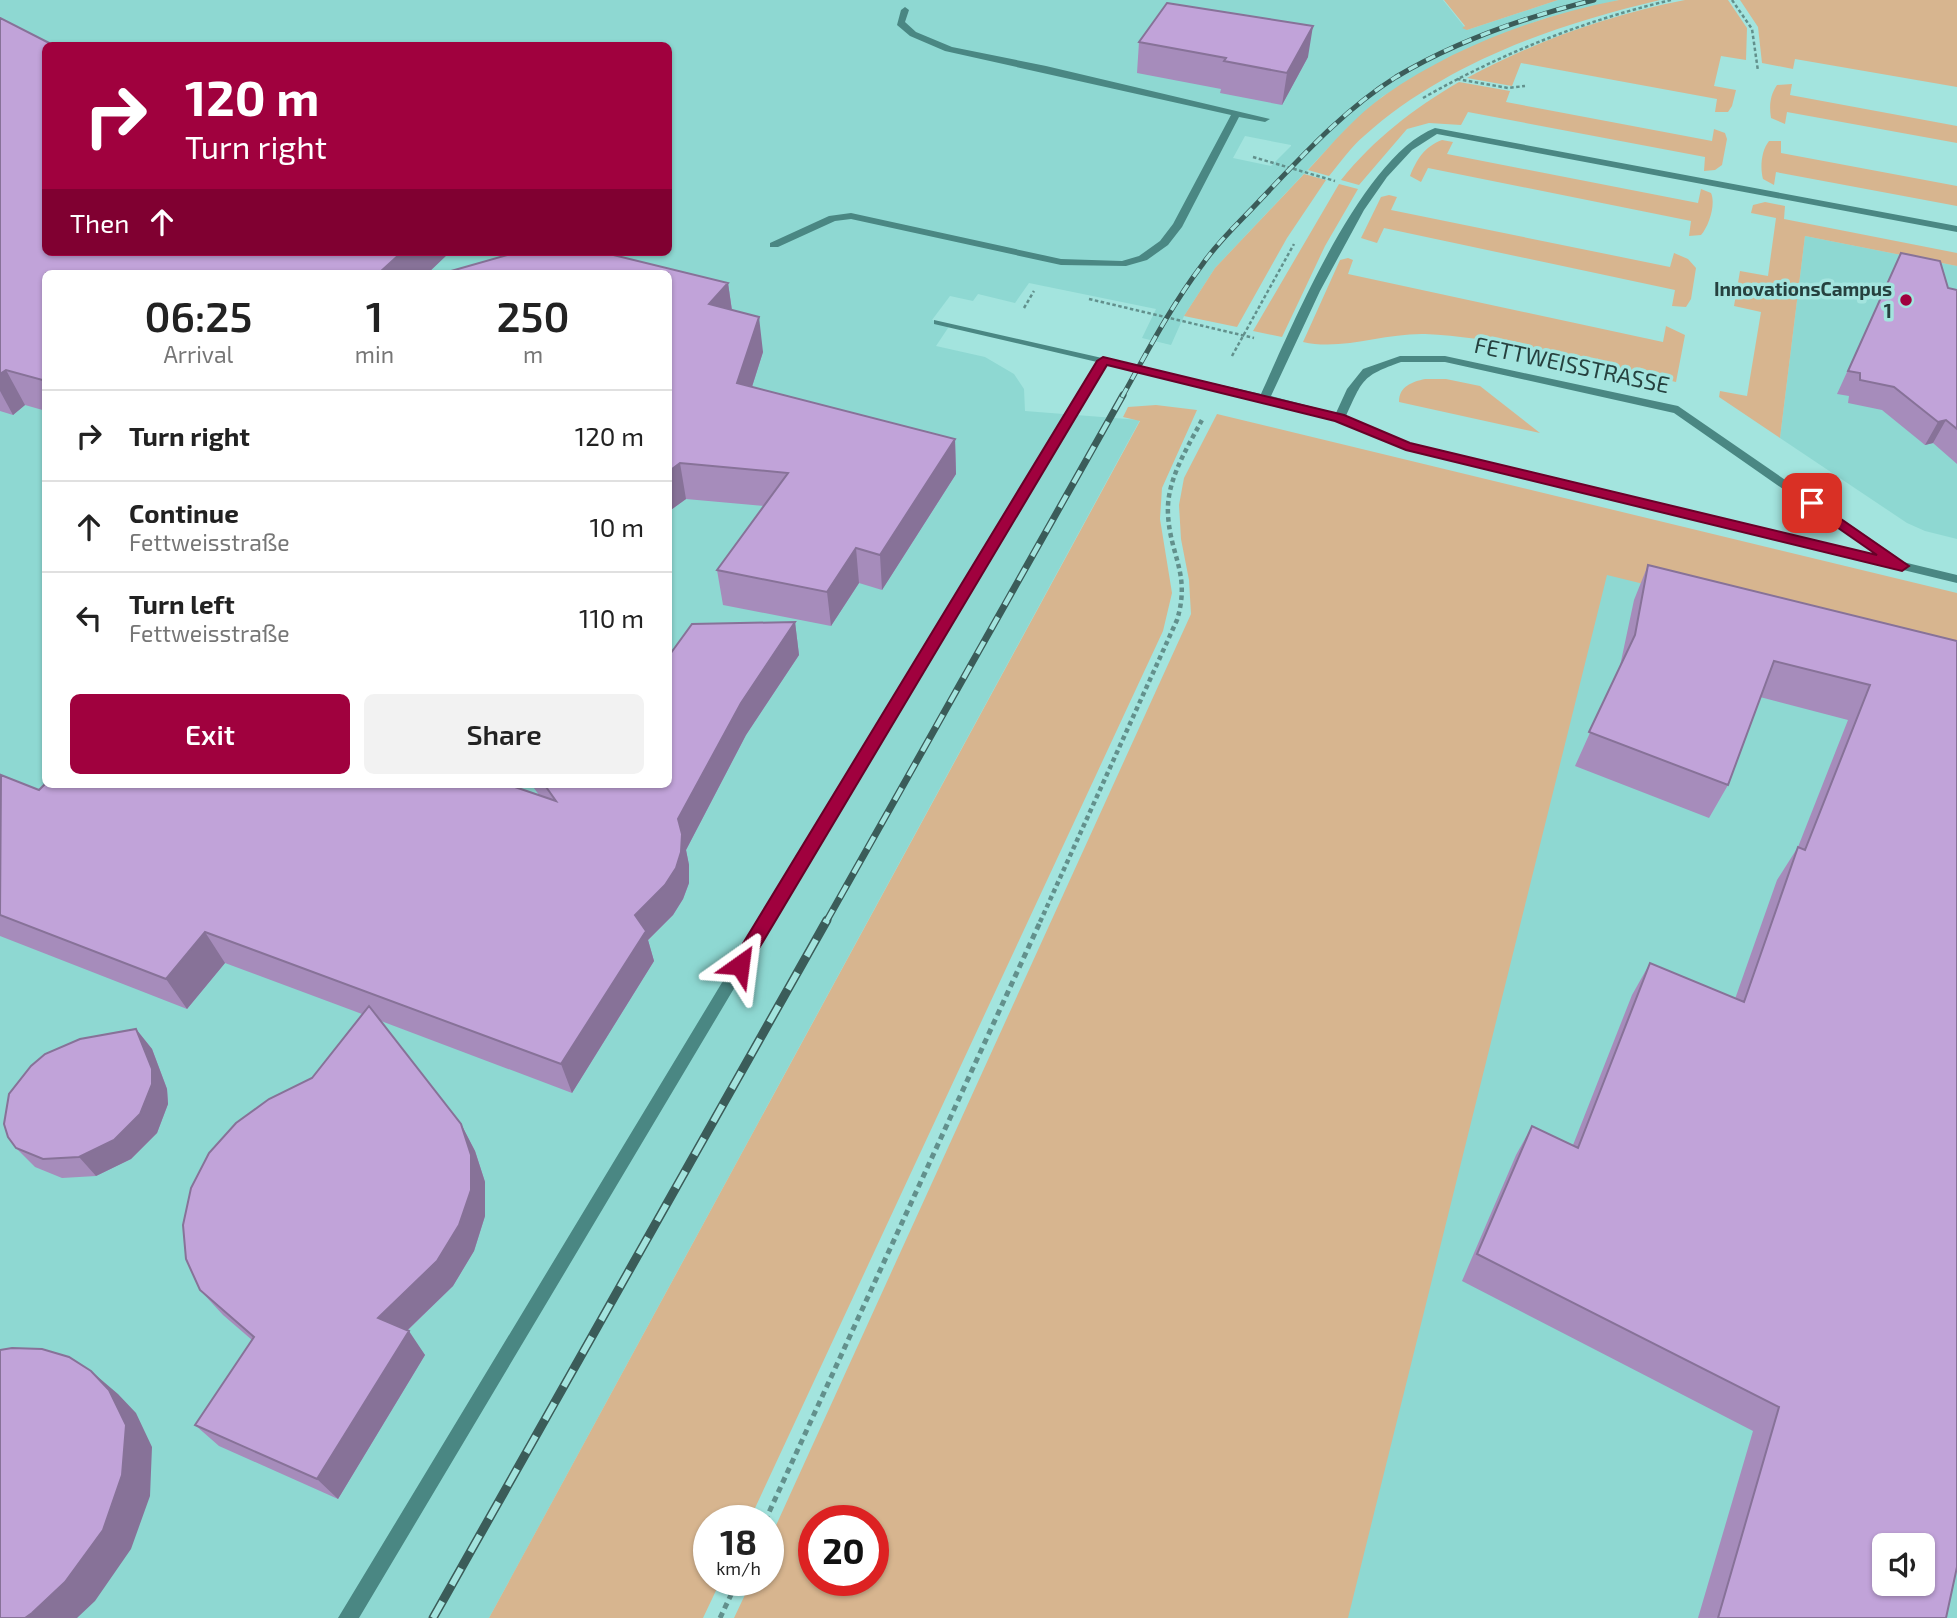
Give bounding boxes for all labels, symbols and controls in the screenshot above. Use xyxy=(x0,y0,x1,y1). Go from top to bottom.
text: 120 m xyxy=(185,67,319,126)
icon: right xyxy=(70,70,161,161)
text: Turn right xyxy=(185,127,327,165)
icon: ahead xyxy=(143,203,181,241)
text: Then xyxy=(70,207,129,238)
place label: InnovationsCampus 1 xyxy=(1714,277,1892,322)
text: 06:25 xyxy=(144,290,252,340)
text: 1 xyxy=(366,290,383,340)
text: 250 xyxy=(497,290,569,340)
marker: InnovationsCampus 1 xyxy=(1898,292,1914,308)
street label: FETTWEISSTRASSE xyxy=(1472,330,1672,398)
text: Arrival xyxy=(163,340,233,368)
text: min xyxy=(355,340,394,368)
text: m xyxy=(523,340,543,368)
icon: right xyxy=(70,417,108,455)
text: Turn right xyxy=(129,420,250,451)
text: 120 m xyxy=(575,420,644,451)
pin xyxy=(1782,473,1842,533)
icon: arrive xyxy=(1793,484,1831,522)
text: Continue xyxy=(129,497,239,528)
icon: ahead xyxy=(70,508,108,546)
text: 10 m xyxy=(589,511,644,542)
text: Fettweisstraße xyxy=(129,528,290,556)
text: Turn left xyxy=(129,588,235,619)
icon: left xyxy=(70,599,108,637)
text: 110 m xyxy=(579,602,644,633)
text: Fettweisstraße xyxy=(129,619,290,647)
button: Exit xyxy=(70,694,350,774)
button: Share xyxy=(364,694,644,774)
position arrow xyxy=(703,928,777,1002)
speed limit sign: 20 xyxy=(798,1505,889,1596)
text: 18 xyxy=(720,1520,757,1562)
map controls xyxy=(1872,1533,1935,1596)
button: sound xyxy=(1872,1533,1935,1596)
text: km/h xyxy=(716,1557,761,1579)

